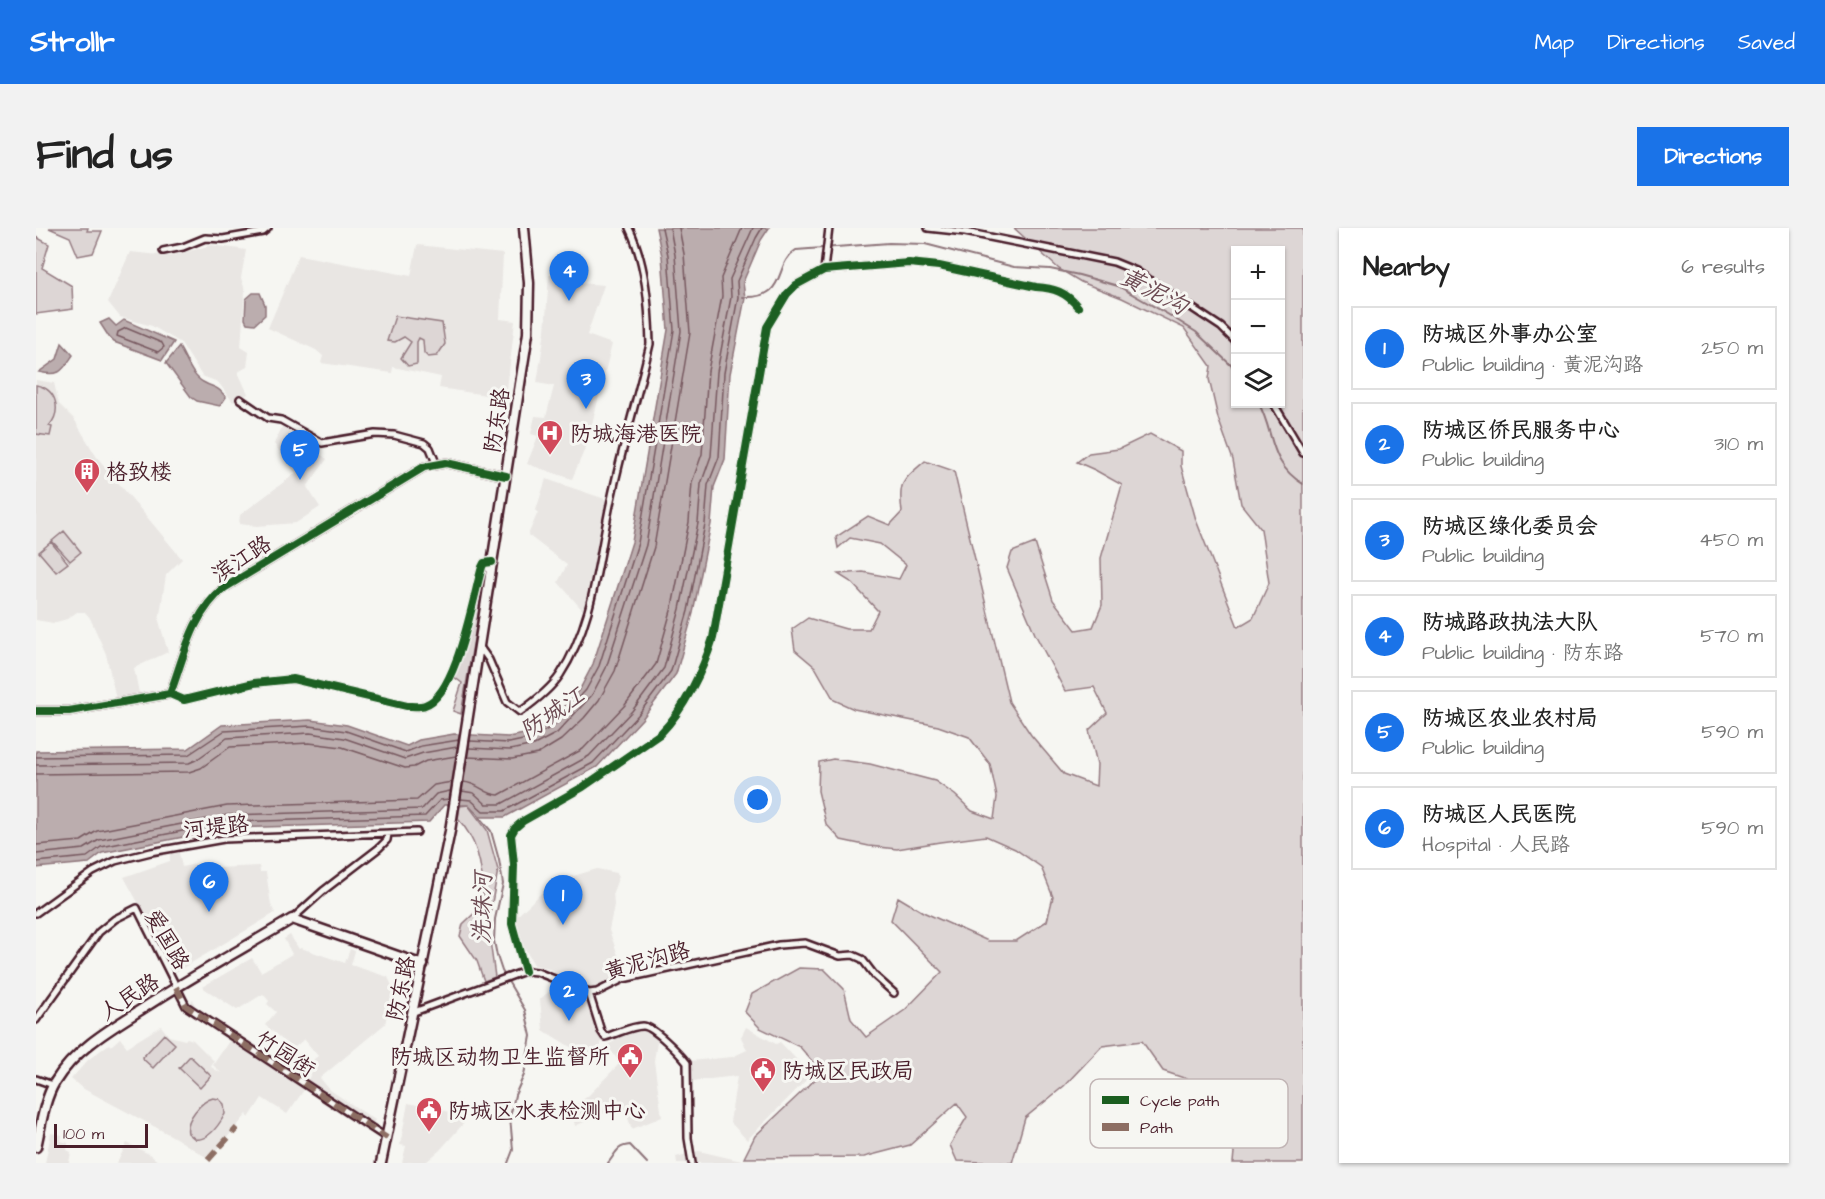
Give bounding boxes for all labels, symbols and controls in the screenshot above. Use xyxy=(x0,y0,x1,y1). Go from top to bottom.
text: Strollr xyxy=(30,23,115,62)
text: Map xyxy=(1534,28,1574,57)
text: Directions xyxy=(1607,28,1705,57)
text: Saved xyxy=(1738,28,1795,57)
text: Find us xyxy=(36,127,173,185)
button: Directions xyxy=(1637,127,1789,186)
map controls xyxy=(1231,246,1285,408)
button: + xyxy=(1231,246,1285,300)
text: Nearby xyxy=(1363,249,1450,285)
pin: 4 xyxy=(550,251,588,301)
text: 6 results xyxy=(1681,253,1765,281)
water label: 黄泥沟 xyxy=(1114,260,1195,325)
button: − xyxy=(1231,300,1285,354)
text: 防城区外事办公室 xyxy=(1422,319,1598,350)
text: 1 xyxy=(1383,334,1386,362)
text: 250 m xyxy=(1701,334,1763,362)
text: Public building · 黄泥沟路 xyxy=(1422,351,1643,379)
button: layers xyxy=(1231,354,1285,408)
pin: 3 xyxy=(566,360,606,409)
street label: 防东路 xyxy=(477,385,518,455)
text: 防城区侨民服务中心 xyxy=(1422,415,1620,446)
hospital icon: 防城海港医院 xyxy=(535,418,565,456)
place label: 防城海港医院 xyxy=(570,419,702,450)
pin: 5 xyxy=(280,430,320,480)
text: 2 xyxy=(1379,430,1390,458)
text: 310 m xyxy=(1714,430,1763,458)
text: Public building xyxy=(1422,446,1544,474)
building icon: 格致楼 xyxy=(72,456,102,494)
place label: 格致楼 xyxy=(106,457,172,488)
text: 防城区绿化委员会 xyxy=(1422,511,1598,542)
text: 3 xyxy=(1379,526,1390,554)
text: 450 m xyxy=(1699,526,1763,554)
street label: 滨江路 xyxy=(206,528,278,590)
text: Public building xyxy=(1422,542,1544,570)
text: 防城路政执法大队 xyxy=(1422,607,1598,638)
text: 4 xyxy=(1378,622,1391,650)
text: 570 m xyxy=(1700,622,1763,650)
text: Public building · 防东路 xyxy=(1422,639,1623,667)
water label: 防城江 xyxy=(513,679,593,748)
text: 防城区农业农村局 xyxy=(1422,703,1598,734)
text: 5 xyxy=(1377,718,1392,746)
text: 590 m xyxy=(1701,718,1763,746)
text: Public building xyxy=(1422,734,1544,762)
your location xyxy=(743,785,772,814)
text: 防城区人民医院 xyxy=(1422,799,1576,830)
street label: 河堤路 xyxy=(182,809,251,846)
text: 6 xyxy=(1378,814,1391,842)
text: 590 m xyxy=(1701,814,1763,842)
text: Hospital · 人民路 xyxy=(1422,831,1570,859)
pin: 6 xyxy=(190,862,228,912)
water label: 洗珠河 xyxy=(465,868,501,944)
pin: 1 xyxy=(544,876,582,925)
street label: 爱国路 xyxy=(137,903,197,976)
street label: 黄泥沟路 xyxy=(601,934,694,988)
street label: 防东路 xyxy=(379,953,423,1024)
street label: 人民路 xyxy=(94,966,166,1028)
pin: 2 xyxy=(550,972,588,1021)
street label: 竹园街 xyxy=(249,1023,321,1085)
public building icon: 防城区动物卫生监督所 xyxy=(615,1041,645,1079)
place label: 防城区动物卫生监督所 xyxy=(390,1042,610,1073)
public building icon: 防城区民政局 xyxy=(748,1055,778,1093)
place label: 防城区民政局 xyxy=(782,1056,914,1087)
legend xyxy=(1090,1079,1288,1148)
text: Cycle path xyxy=(1140,1090,1219,1113)
public building icon: 防城区水表检测中心 xyxy=(414,1095,444,1133)
place label: 防城区水表检测中心 xyxy=(448,1096,646,1127)
text: Path xyxy=(1140,1117,1173,1139)
scale bar xyxy=(54,1121,148,1148)
text: 100 m xyxy=(63,1123,104,1145)

